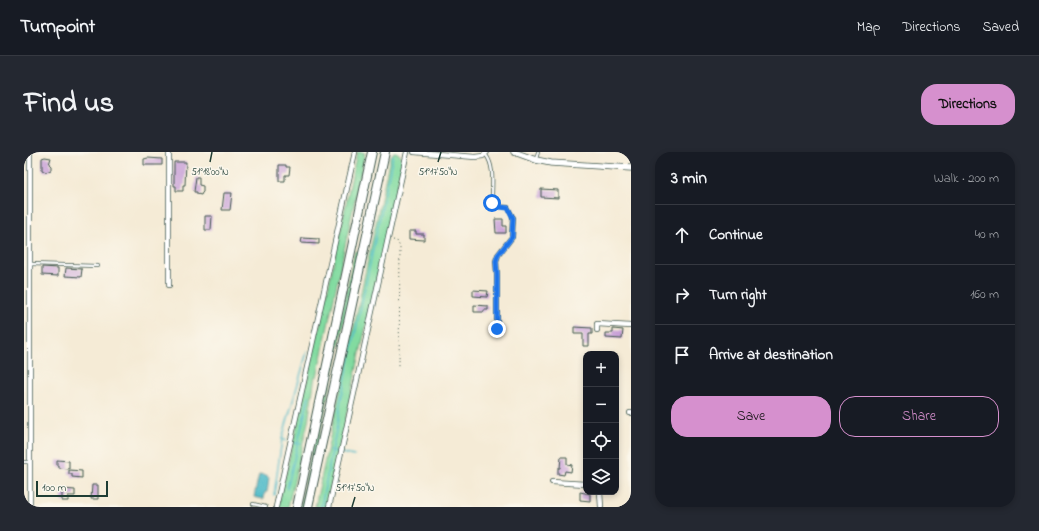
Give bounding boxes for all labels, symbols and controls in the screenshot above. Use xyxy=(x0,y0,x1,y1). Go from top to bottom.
text: Turnpoint xyxy=(20,14,95,41)
text: Map xyxy=(857,17,880,38)
text: Directions xyxy=(902,17,960,38)
text: Saved xyxy=(982,17,1019,38)
text: Find us xyxy=(24,84,114,125)
button: Directions xyxy=(921,84,1015,125)
text: 51°18'00"N xyxy=(191,165,229,180)
text: 51°17'50"N xyxy=(418,165,458,180)
text: 3 min xyxy=(671,166,707,191)
text: Walk · 200 m xyxy=(934,169,999,188)
route start xyxy=(483,194,501,212)
icon: ahead xyxy=(671,224,693,246)
text: Continue xyxy=(709,224,763,246)
text: 40 m xyxy=(975,225,999,244)
icon: right xyxy=(671,284,693,306)
text: Turn right xyxy=(709,284,767,306)
text: 160 m xyxy=(970,285,999,304)
route end xyxy=(488,320,506,338)
icon: arrive xyxy=(671,344,693,366)
text: Arrive at destination xyxy=(709,344,833,366)
map controls xyxy=(583,351,619,495)
button: + xyxy=(583,351,619,387)
button: − xyxy=(583,387,619,423)
button: Save xyxy=(671,396,831,437)
button: Share xyxy=(839,396,999,437)
button: locate xyxy=(583,423,619,459)
button: layers xyxy=(583,459,619,495)
scale bar xyxy=(36,479,108,498)
text: 100 m xyxy=(42,480,66,496)
text: 51°17'50"N xyxy=(335,481,375,496)

